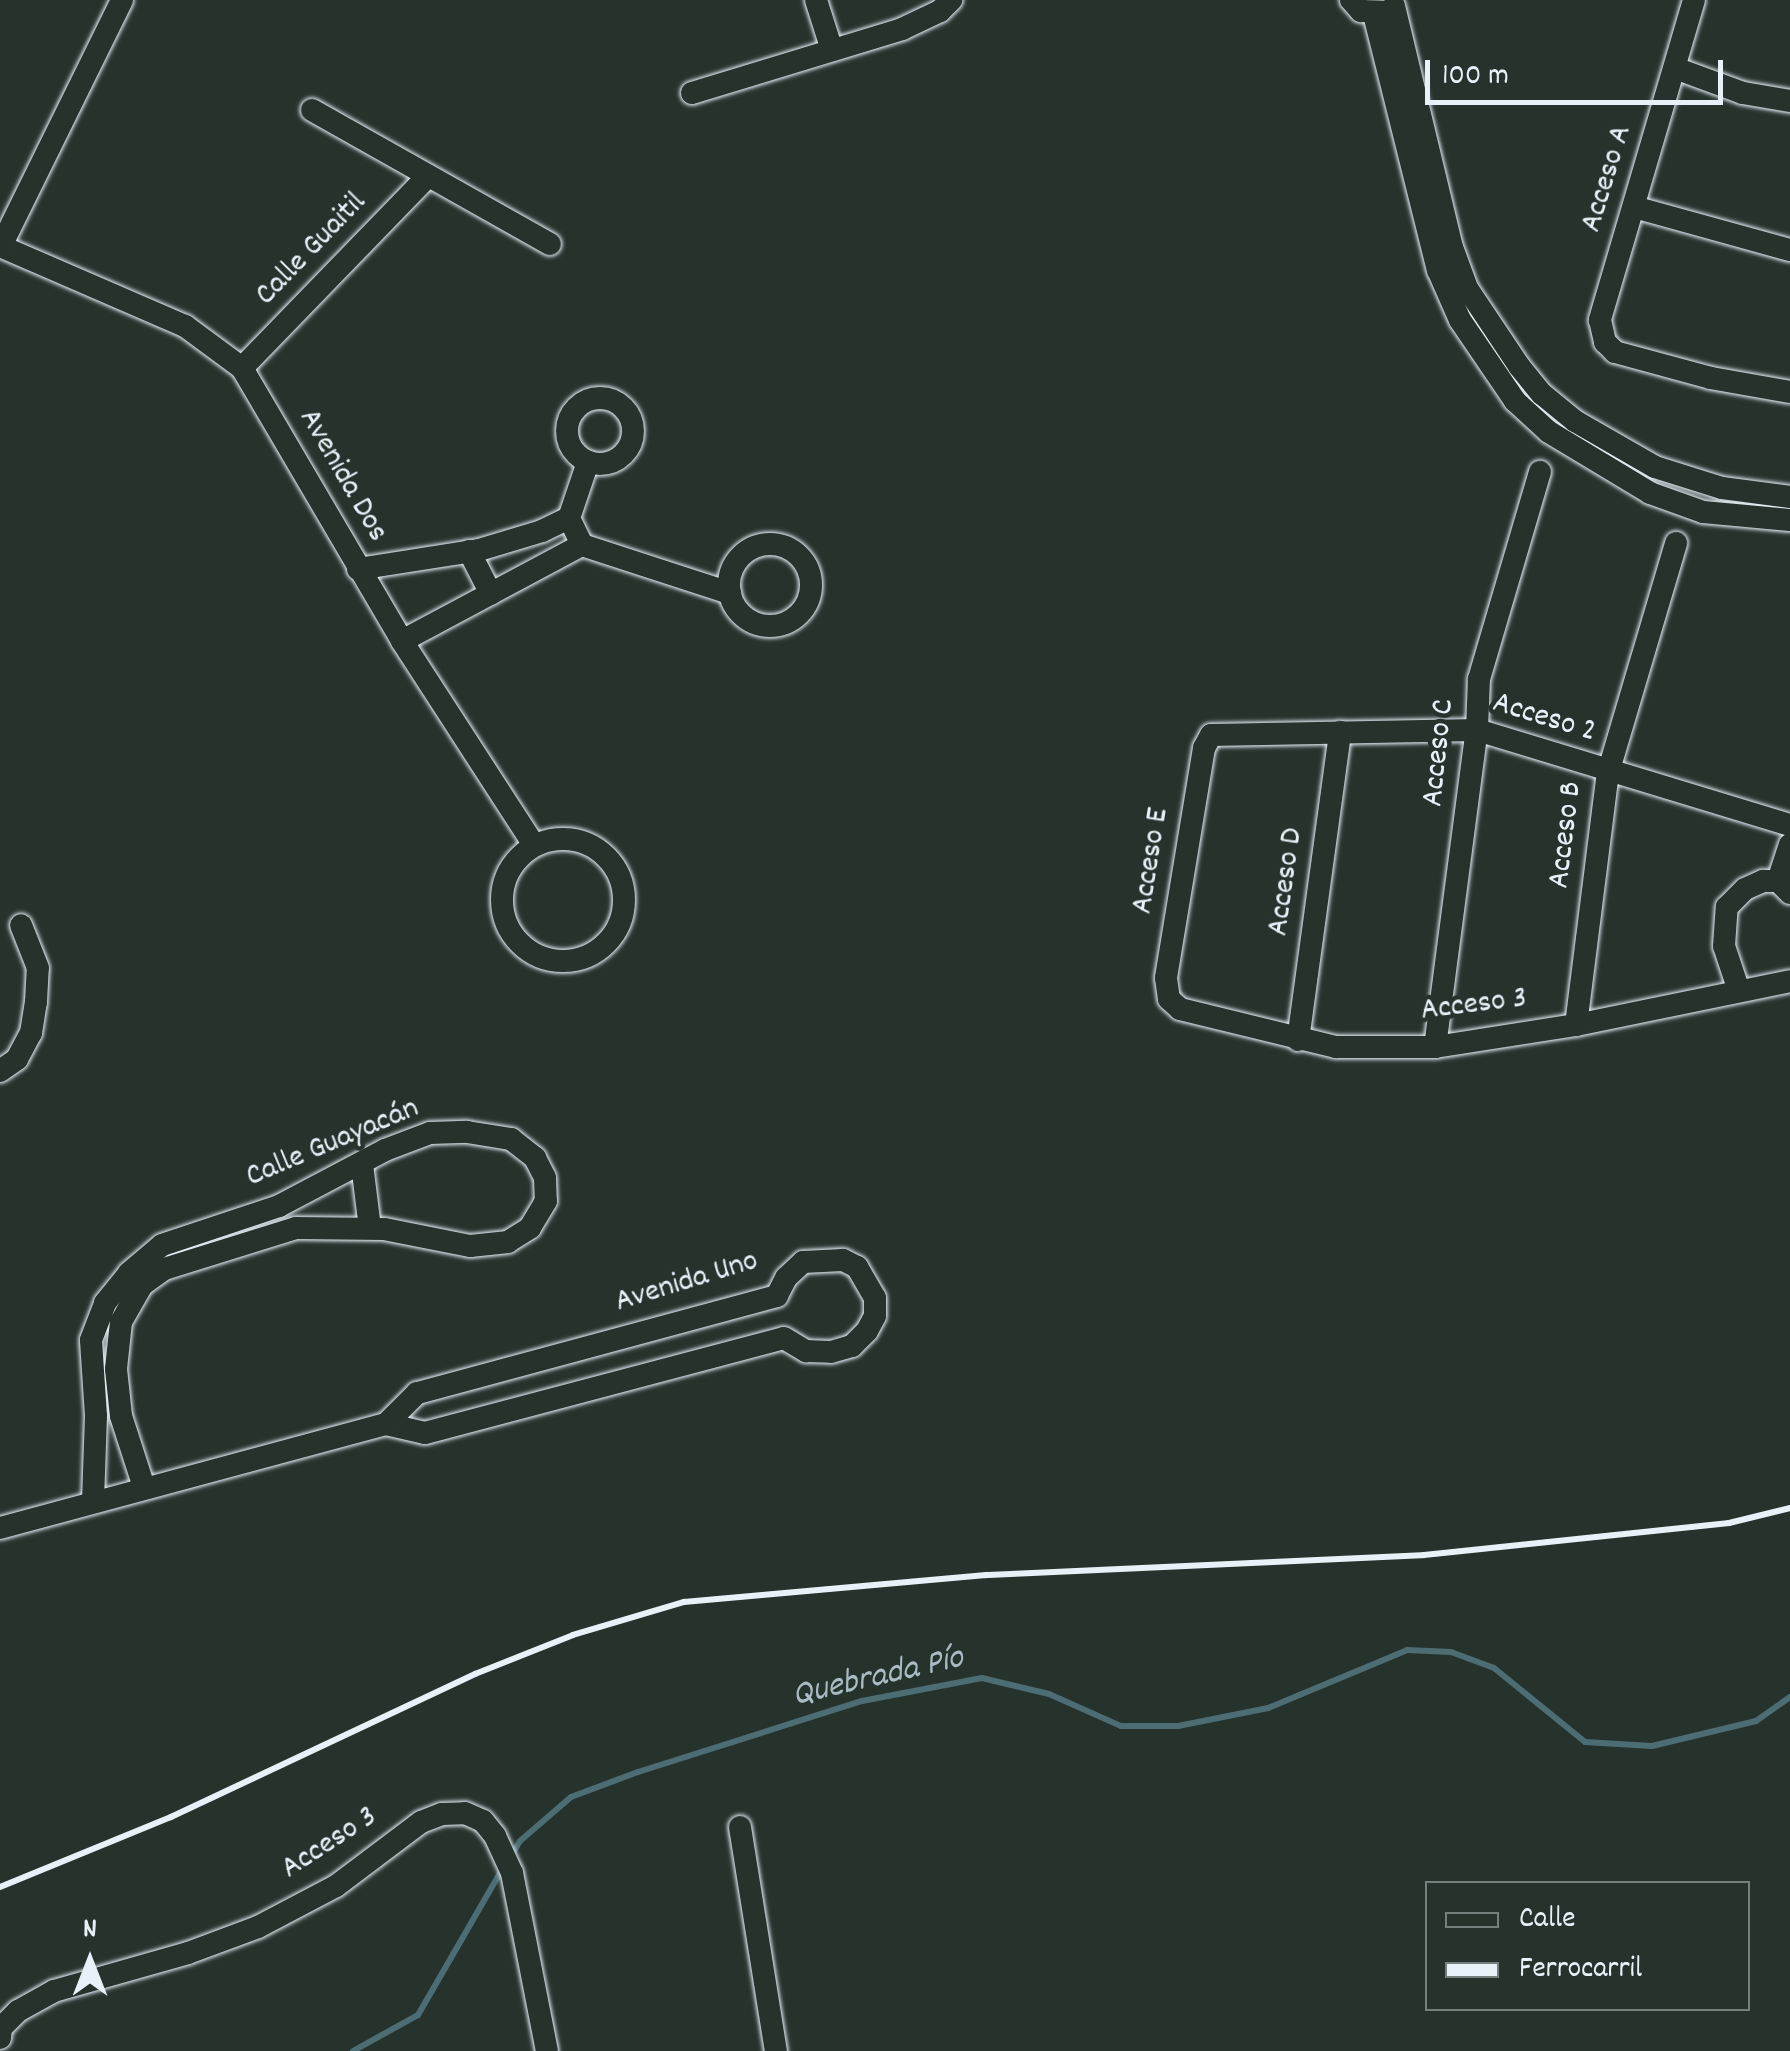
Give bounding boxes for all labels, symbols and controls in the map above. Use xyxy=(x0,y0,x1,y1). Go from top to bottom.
scale bar xyxy=(1430,40,1728,102)
text: 100 m xyxy=(1442,56,1509,99)
street label: Acceso A xyxy=(1574,121,1642,237)
street label: Calle Guaitil xyxy=(248,185,376,315)
street label: Avenida Dos xyxy=(289,403,395,549)
street label: Acceso 2 xyxy=(1488,685,1600,753)
street label: Acceso C xyxy=(1415,697,1465,809)
street label: Acceso B xyxy=(1541,779,1593,891)
street label: Acceso E xyxy=(1125,805,1179,917)
street label: Acceso D xyxy=(1260,825,1314,939)
street label: Acceso 3 xyxy=(1419,980,1529,1032)
street label: Calle Guayacán xyxy=(241,1090,425,1198)
street label: Avenida Uno xyxy=(611,1243,763,1323)
water label: Quebrada Pío xyxy=(788,1638,968,1718)
street label: Acceso 3 xyxy=(275,1799,385,1889)
legend xyxy=(1425,1881,1750,2011)
text: Calle xyxy=(1519,1899,1575,1942)
north arrow xyxy=(40,1911,140,2011)
text: N xyxy=(83,1911,97,1951)
text: Ferrocarril xyxy=(1519,1949,1642,1992)

